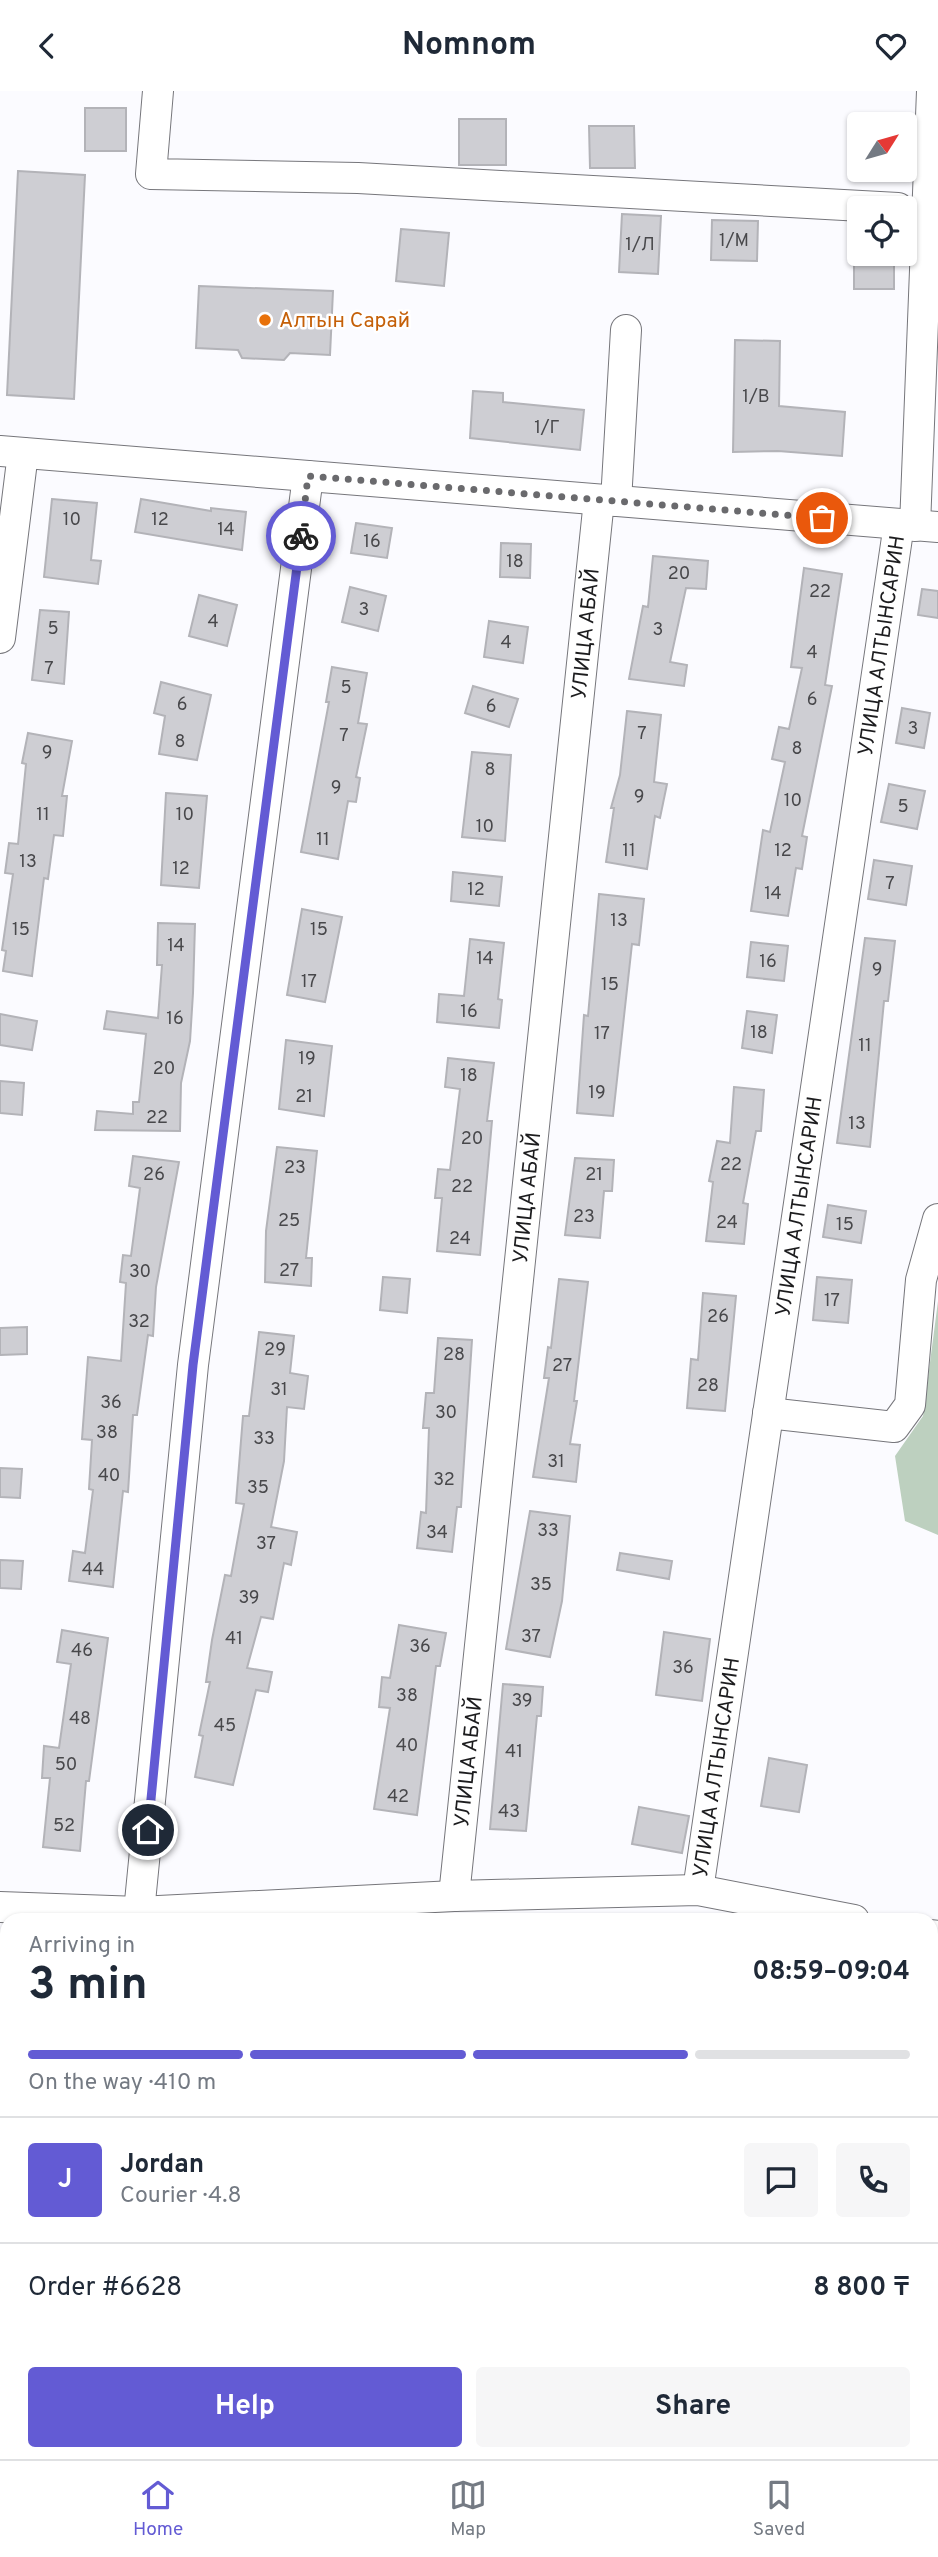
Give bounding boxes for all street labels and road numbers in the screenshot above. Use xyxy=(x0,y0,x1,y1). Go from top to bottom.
street label: УЛИЦА АЛТЫНСАРИН xyxy=(853,534,912,758)
street label: УЛИЦА АБАЙ xyxy=(566,567,607,701)
street label: УЛИЦА АЛТЫНСАРИН xyxy=(771,1095,830,1319)
street label: УЛИЦА АБАЙ xyxy=(508,1131,548,1265)
street label: УЛИЦА АЛТЫНСАРИН xyxy=(688,1656,747,1879)
street label: УЛИЦА АБАЙ xyxy=(449,1695,490,1829)

